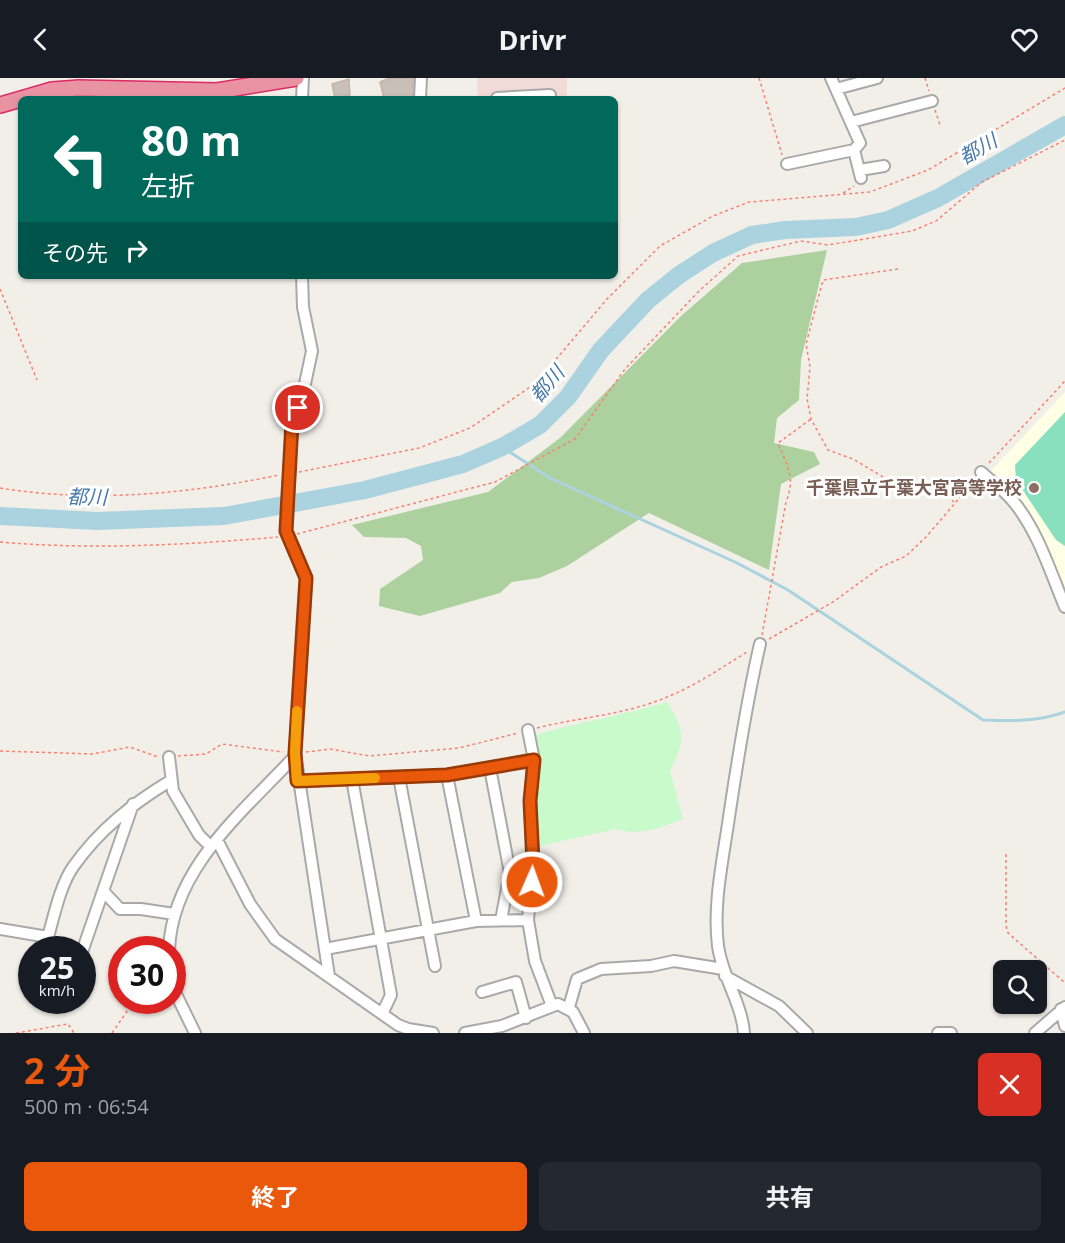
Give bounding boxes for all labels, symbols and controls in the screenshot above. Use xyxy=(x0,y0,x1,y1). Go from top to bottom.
text: Drivr xyxy=(498,21,567,58)
icon: back xyxy=(24,23,57,56)
icon: heart xyxy=(1008,23,1041,56)
text: 80 m xyxy=(141,111,241,168)
icon: left xyxy=(42,120,120,198)
water label: 都川 xyxy=(954,126,1004,170)
text: 左折 xyxy=(141,167,195,204)
icon: right xyxy=(120,234,153,267)
text: その先 xyxy=(42,237,108,267)
water label: 都川 xyxy=(523,358,571,408)
pin xyxy=(272,382,323,433)
icon: arrive xyxy=(281,391,314,424)
place label: 千葉県立千葉大宮高等学校 xyxy=(806,475,1022,499)
marker: 千葉県立千葉大宮高等学校 xyxy=(1027,481,1041,495)
water label: 都川 xyxy=(67,483,109,510)
position arrow xyxy=(500,850,564,914)
speed limit sign: 30 xyxy=(108,936,186,1014)
text: 25 xyxy=(40,947,74,988)
map controls xyxy=(993,960,1047,1014)
button: search xyxy=(993,960,1047,1014)
text: km/h xyxy=(39,980,75,1000)
text: 2 分 xyxy=(24,1046,90,1095)
button: close xyxy=(978,1053,1041,1116)
text: 500 m · 06:54 xyxy=(24,1093,149,1120)
button: 終了 xyxy=(24,1162,527,1231)
button: 共有 xyxy=(539,1162,1041,1231)

